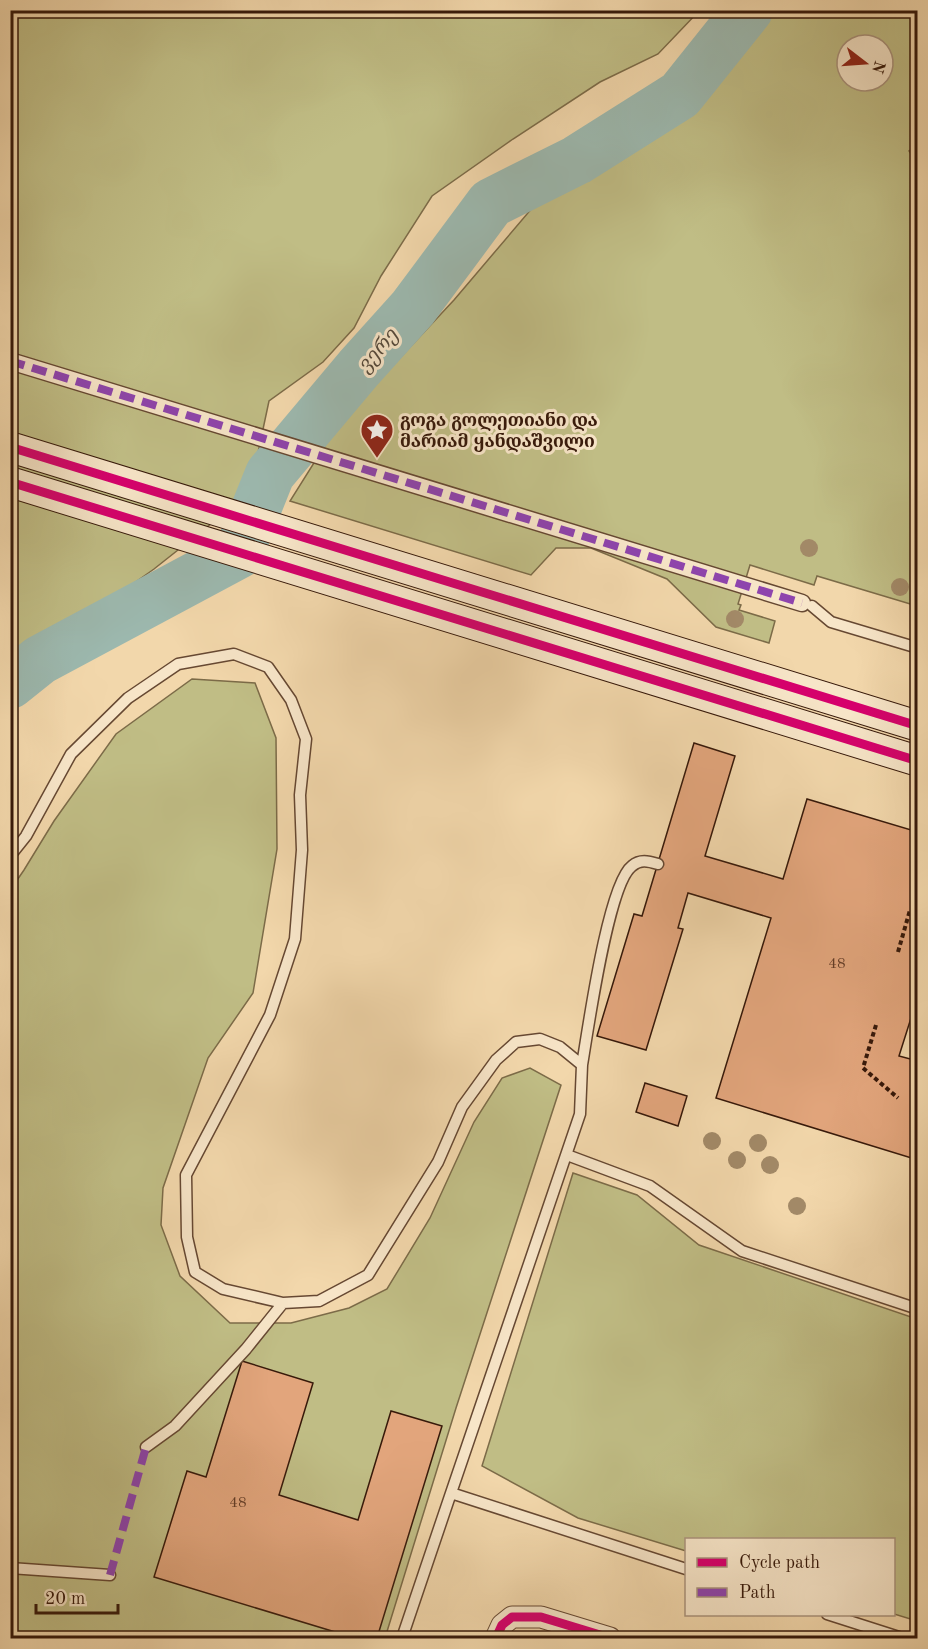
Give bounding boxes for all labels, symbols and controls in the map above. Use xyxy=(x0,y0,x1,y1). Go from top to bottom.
north arrow xyxy=(835,33,895,93)
text: N xyxy=(868,59,887,76)
water label: ვერე xyxy=(354,325,404,377)
place label: გოგა გოლეთიანი და მარიამ ყანდაშვილი xyxy=(400,411,598,452)
place icon: გოგა გოლეთიანი და მარიამ ყანდაშვილი xyxy=(359,412,395,459)
house number: 48 xyxy=(828,957,846,972)
house number: 48 xyxy=(229,1496,247,1511)
legend xyxy=(685,1538,895,1616)
text: Cycle path xyxy=(739,1554,820,1572)
scale bar xyxy=(36,1577,118,1615)
text: Path xyxy=(739,1584,776,1602)
text: 20 m xyxy=(45,1590,85,1608)

